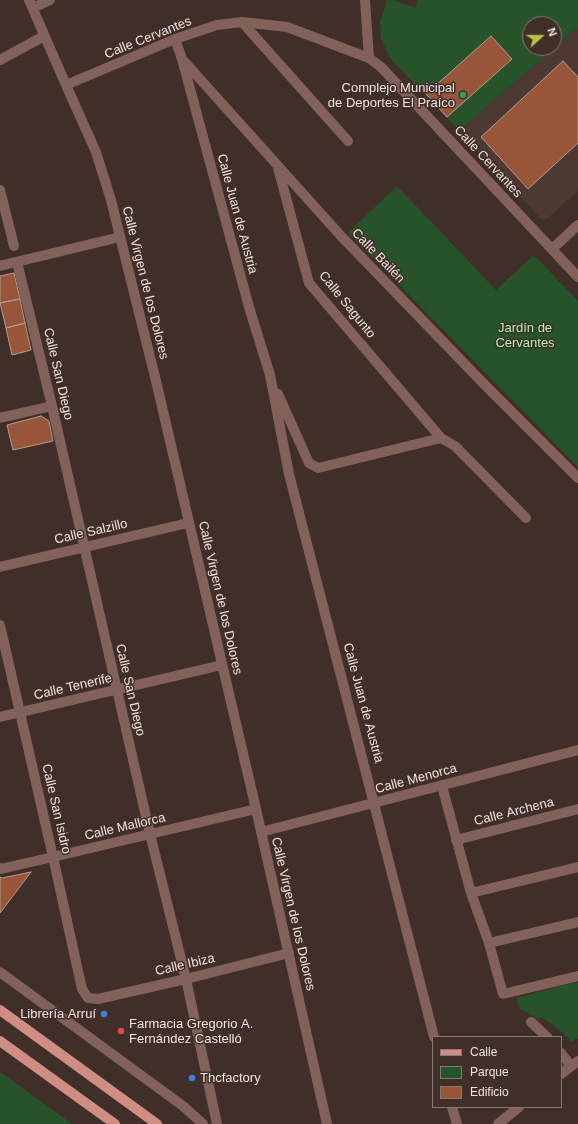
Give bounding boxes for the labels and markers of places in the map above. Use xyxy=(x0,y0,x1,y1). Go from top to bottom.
place label: Complejo Municipal de Deportes El Praíco xyxy=(328,80,455,111)
marker: Complejo Municipal de Deportes El Praíco xyxy=(458,90,468,100)
place label: Librería Arruí xyxy=(20,1006,96,1022)
marker: Librería Arruí xyxy=(99,1009,109,1019)
place label: Farmacia Gregorio A. Fernández Castelló xyxy=(129,1016,253,1047)
marker: Farmacia Gregorio A. Fernández Castelló xyxy=(116,1026,126,1036)
place label: Thcfactory xyxy=(200,1070,261,1086)
marker: Thcfactory xyxy=(187,1073,197,1083)

